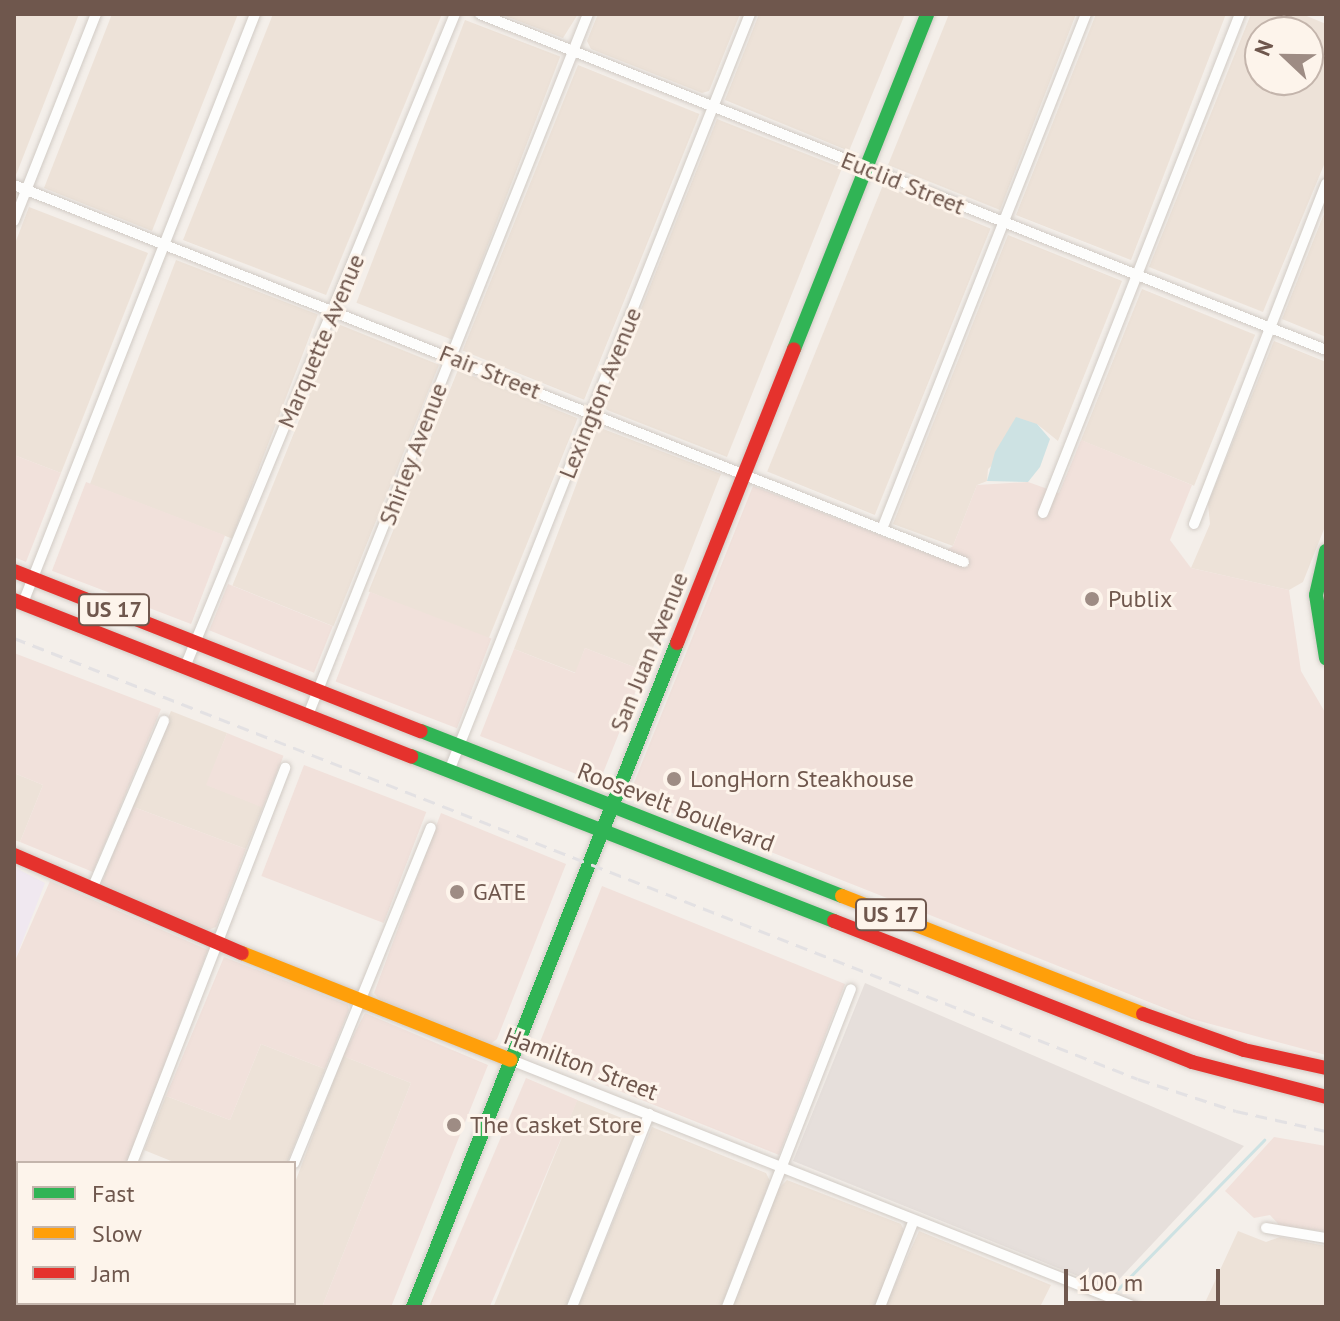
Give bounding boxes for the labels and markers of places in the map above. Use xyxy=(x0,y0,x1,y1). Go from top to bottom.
place label: Publix xyxy=(1108,585,1172,613)
marker: Publix xyxy=(1083,590,1101,608)
place label: LongHorn Steakhouse xyxy=(690,765,914,793)
marker: LongHorn Steakhouse xyxy=(665,770,683,788)
place label: GATE xyxy=(473,878,526,906)
marker: GATE xyxy=(448,883,466,901)
place label: The Casket Store xyxy=(470,1111,642,1139)
marker: The Casket Store xyxy=(445,1116,463,1134)

